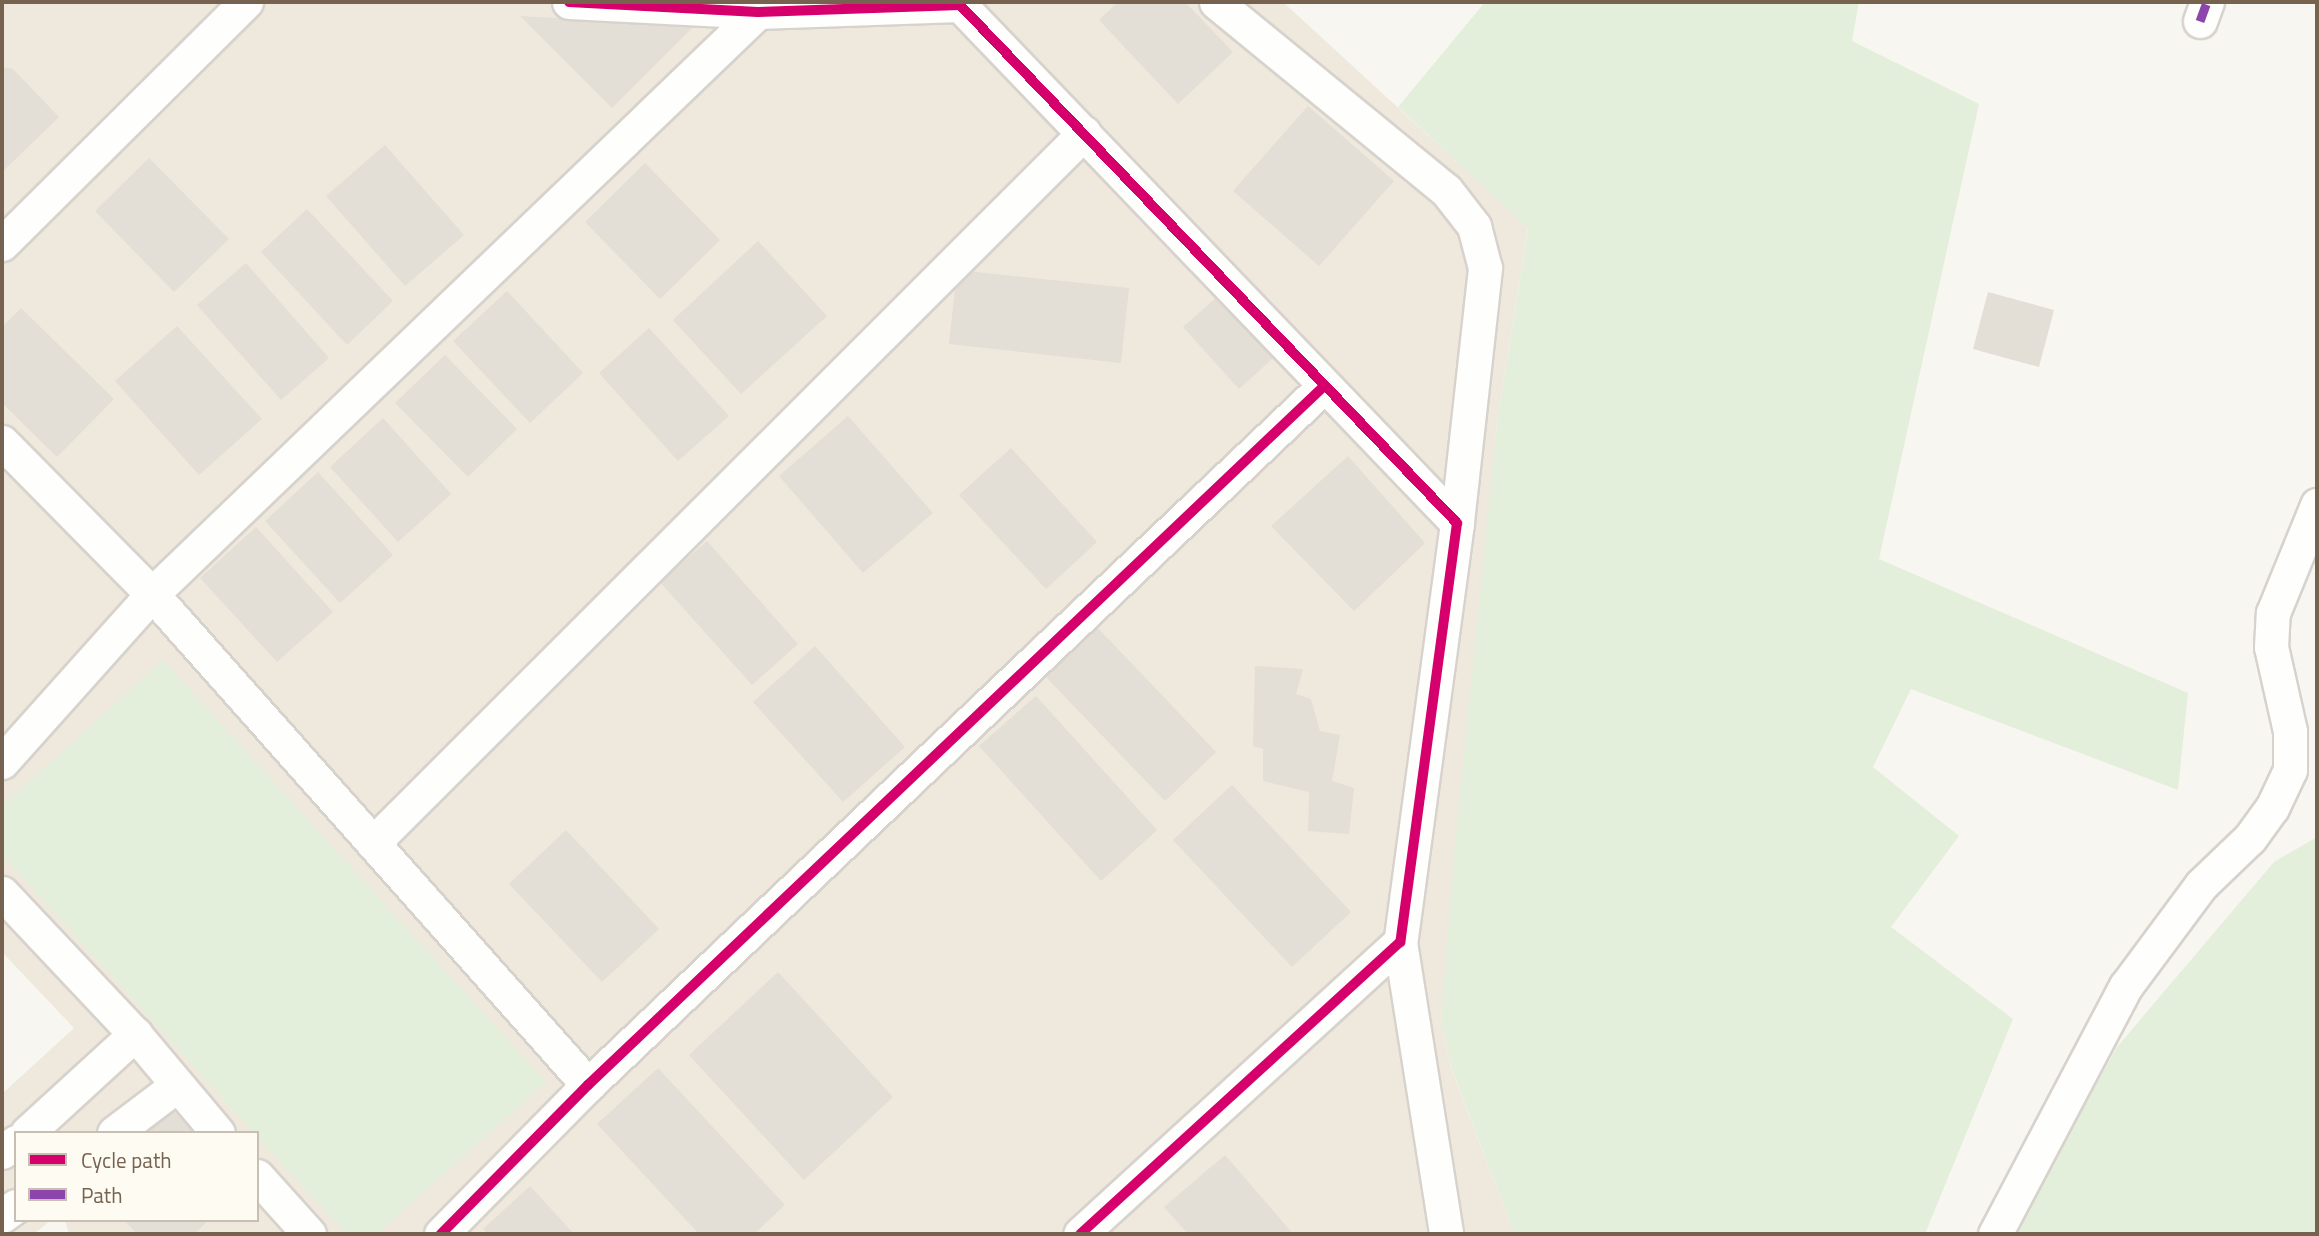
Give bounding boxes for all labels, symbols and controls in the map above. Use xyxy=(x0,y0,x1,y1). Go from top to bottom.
legend xyxy=(14,1131,259,1222)
text: Cycle path xyxy=(81,1144,172,1176)
text: Path xyxy=(81,1179,123,1211)

